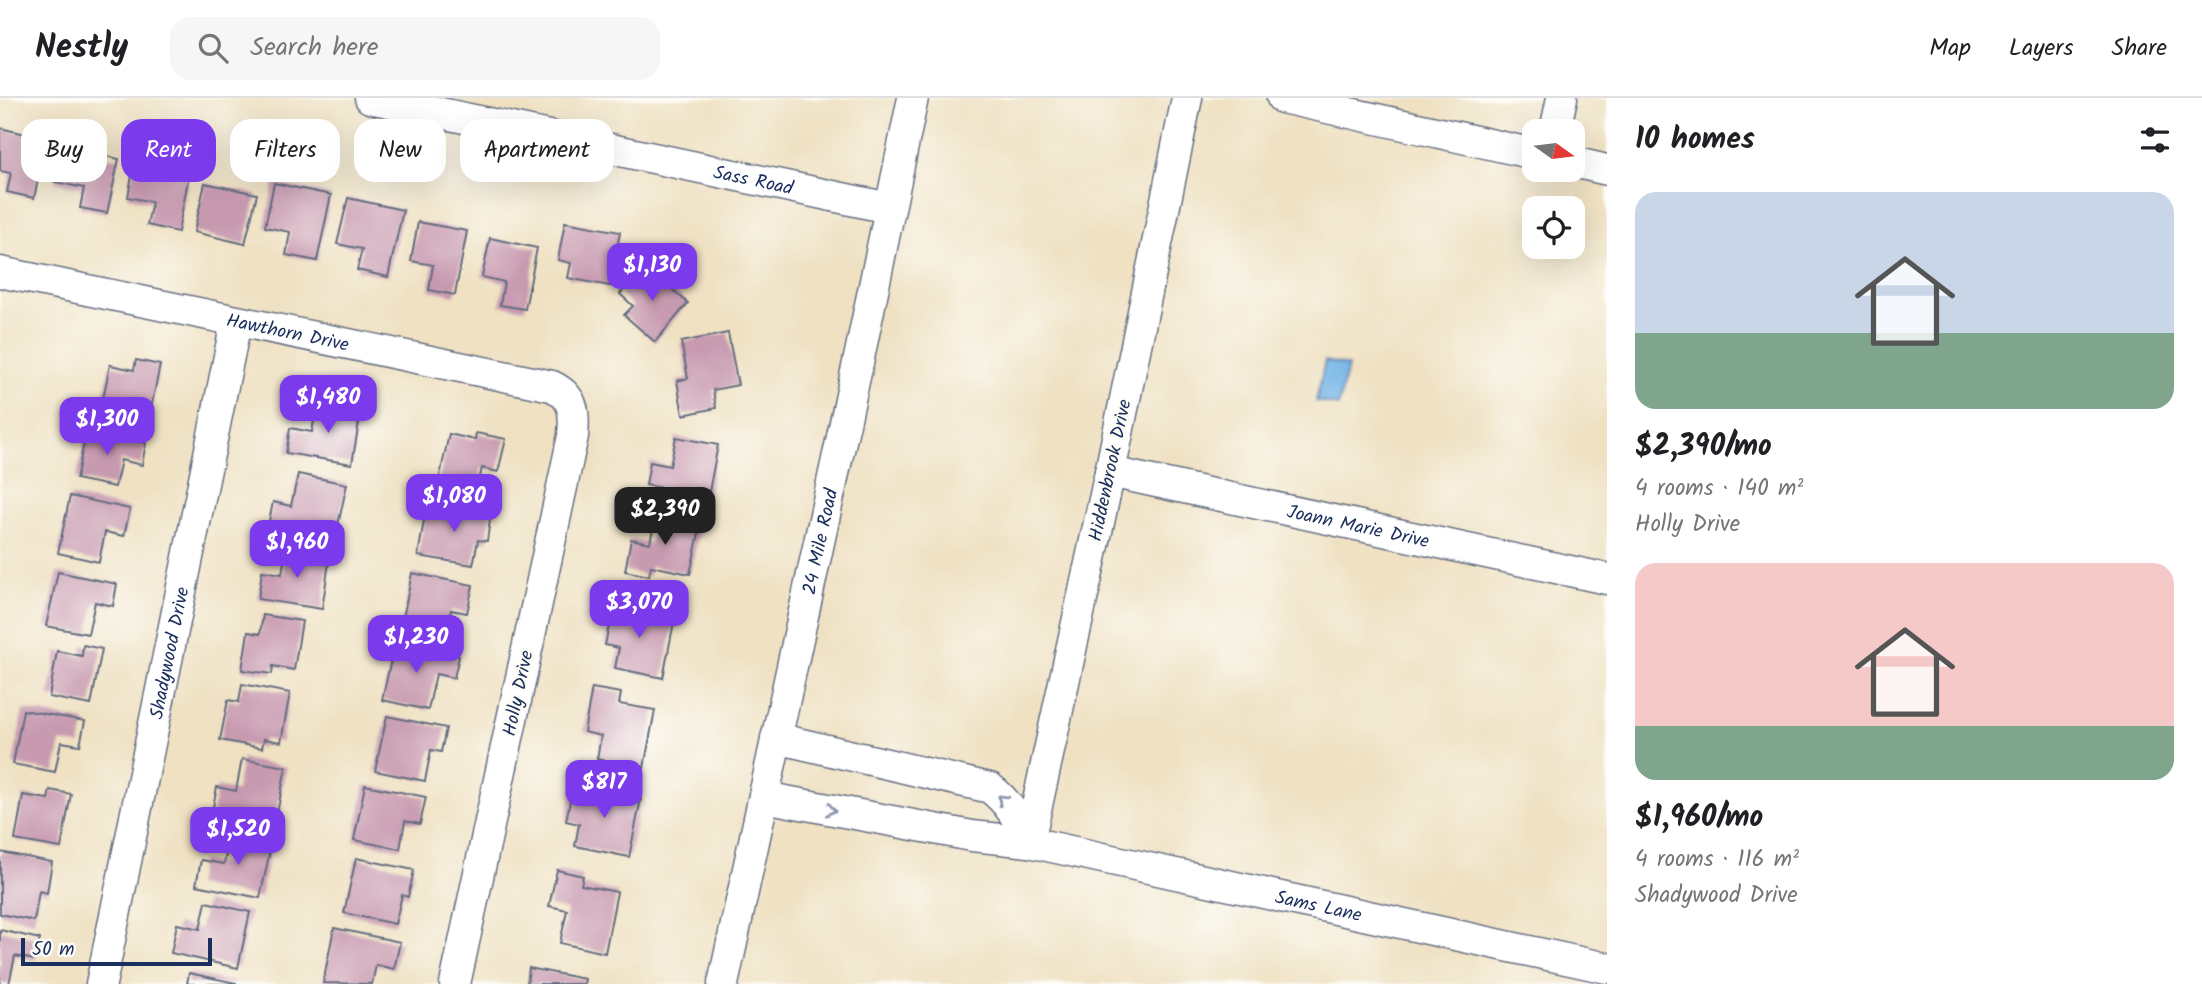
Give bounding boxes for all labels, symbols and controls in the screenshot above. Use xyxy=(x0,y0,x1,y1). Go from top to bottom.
search box xyxy=(170,17,660,80)
text: Nestly xyxy=(35,22,128,75)
text: Search here xyxy=(250,27,378,69)
icon: search xyxy=(194,29,232,67)
text: Map xyxy=(1929,29,1971,68)
text: Layers xyxy=(2009,29,2073,68)
text: Share xyxy=(2111,29,2167,68)
text: 10 homes xyxy=(1635,116,1755,164)
chip: Buy xyxy=(21,119,107,182)
chip: Rent xyxy=(121,119,216,182)
chip: Filters xyxy=(230,119,340,182)
chip: New xyxy=(354,119,446,182)
chip: Apartment xyxy=(460,119,614,182)
north arrow xyxy=(1522,119,1586,182)
map controls xyxy=(1522,119,1585,259)
icon: filters xyxy=(2136,121,2174,159)
street label: Sass Road xyxy=(710,158,796,204)
button: locate xyxy=(1522,196,1585,259)
icon: home xyxy=(1842,238,1968,364)
pin: $1,130 xyxy=(595,244,709,303)
text: $1,130 xyxy=(623,248,681,284)
street label: Hawthorn Drive xyxy=(224,306,352,361)
pin: $1,480 xyxy=(271,376,385,435)
text: $1,480 xyxy=(296,380,360,416)
street label: Hiddenbrook Drive xyxy=(1081,396,1141,544)
pin: $1,300 xyxy=(50,398,164,457)
text: $1,300 xyxy=(76,402,138,438)
text: $2,390/mo xyxy=(1635,423,1772,471)
text: 4 rooms · 140 m² xyxy=(1635,471,1803,507)
pin: $1,080 xyxy=(397,474,511,534)
text: $1,080 xyxy=(422,479,486,515)
street label: 24 Mile Road xyxy=(795,485,847,598)
pin: $2,390 xyxy=(608,488,722,547)
text: $2,390 xyxy=(630,492,700,528)
street label: Joann Marie Drive xyxy=(1284,497,1432,557)
text: Holly Drive xyxy=(1635,507,1740,543)
pin: $1,960 xyxy=(240,520,354,580)
text: $1,960 xyxy=(266,525,328,561)
pin: $3,070 xyxy=(582,580,696,640)
street label: Shadywood Drive xyxy=(142,584,199,722)
text: $3,070 xyxy=(606,585,672,621)
icon: home xyxy=(1842,609,1968,735)
pin: $1,230 xyxy=(359,616,473,675)
text: $1,230 xyxy=(384,620,448,656)
street label: Holly Drive xyxy=(495,647,543,739)
pin: $817 xyxy=(563,760,645,820)
text: $817 xyxy=(582,765,627,801)
text: $1,960/mo xyxy=(1635,794,1763,842)
one-way arrow xyxy=(998,795,1011,808)
one-way arrow xyxy=(825,801,837,816)
pin: $1,520 xyxy=(181,808,295,867)
text: $1,520 xyxy=(206,812,270,848)
text: 4 rooms · 116 m² xyxy=(1635,842,1799,878)
text: Shadywood Drive xyxy=(1635,878,1798,914)
street label: Sams Lane xyxy=(1272,883,1365,931)
scale bar xyxy=(21,935,212,967)
text: 50 m xyxy=(32,935,74,965)

